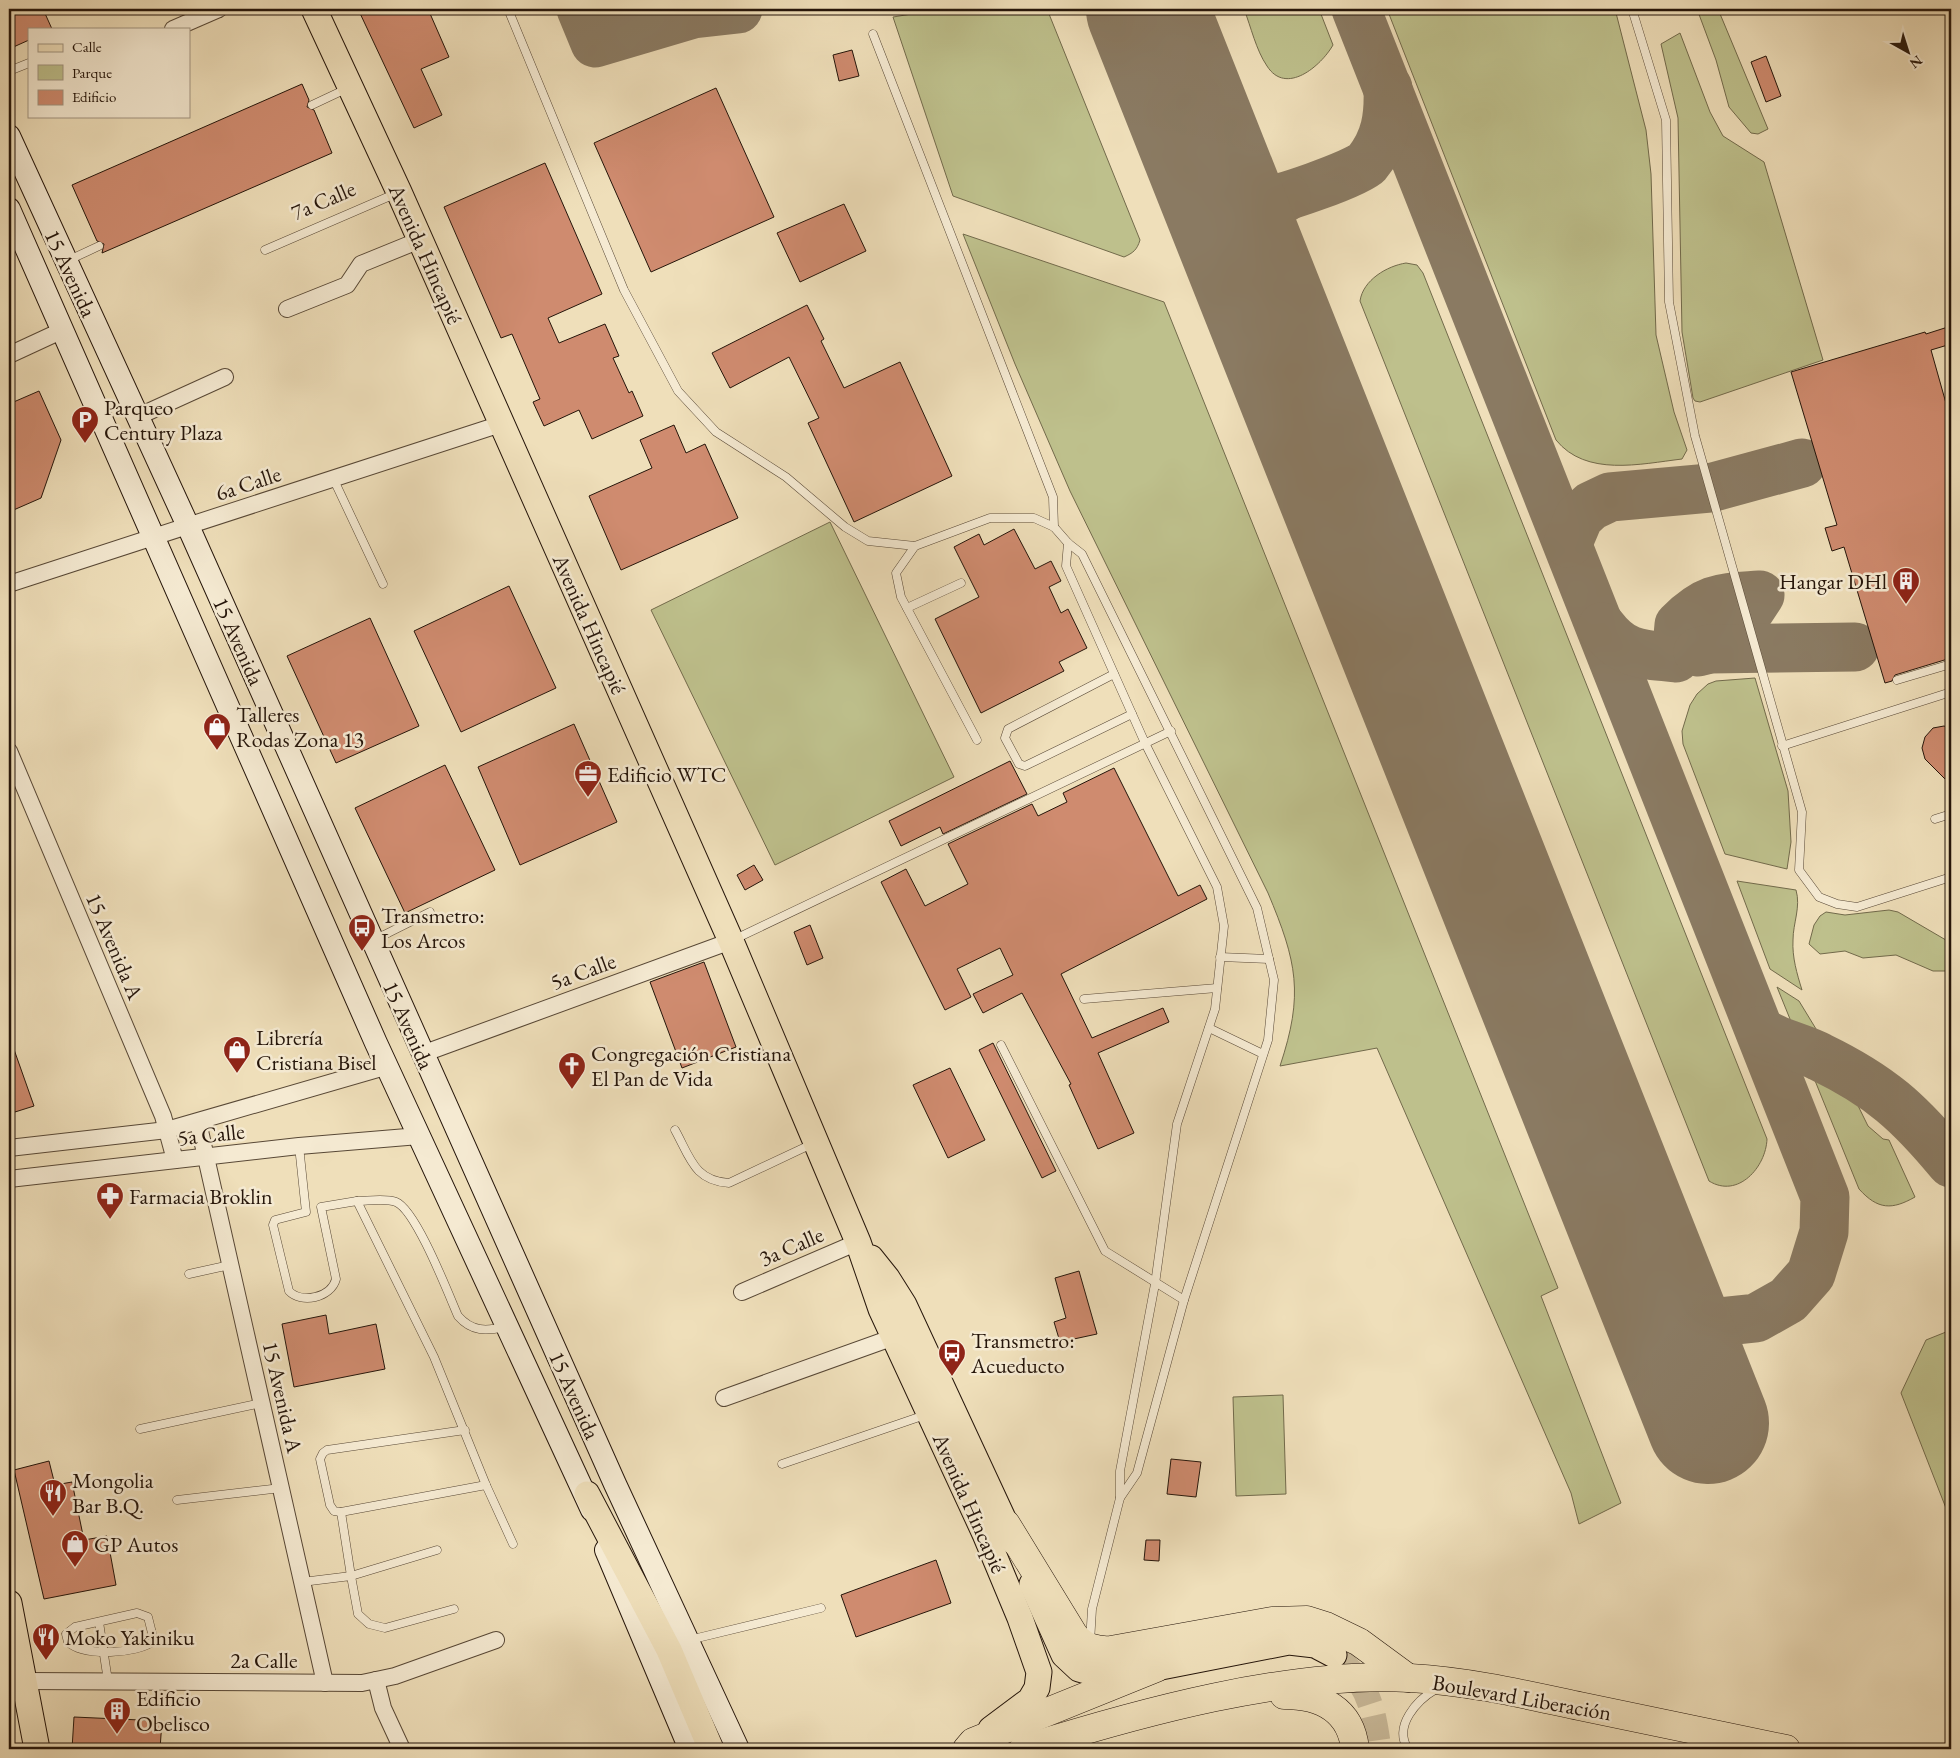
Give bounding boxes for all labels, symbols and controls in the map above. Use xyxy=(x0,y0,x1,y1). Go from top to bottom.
legend xyxy=(28,28,190,118)
north arrow xyxy=(1882,28,1932,78)
text: Calle xyxy=(72,37,102,56)
text: N xyxy=(1906,52,1926,73)
text: Parque xyxy=(72,63,112,82)
text: Edificio xyxy=(72,87,116,106)
street label: 7a Calle xyxy=(287,174,360,227)
street label: Avenida Hincapié xyxy=(381,179,470,329)
street label: 15 Avenida xyxy=(38,225,104,322)
place label: Parqueo Century Plaza xyxy=(104,393,223,447)
parking icon: Parqueo Century Plaza xyxy=(70,405,100,444)
street label: 6a Calle xyxy=(212,459,285,508)
street label: Avenida Hincapié xyxy=(545,549,634,699)
building icon: Hangar DHl xyxy=(1891,566,1921,605)
place label: Hangar DHl xyxy=(1779,567,1887,596)
street label: 15 Avenida xyxy=(206,592,271,690)
place label: Talleres Rodas Zona 13 xyxy=(236,700,364,754)
shop icon: Talleres Rodas Zona 13 xyxy=(202,712,232,751)
office icon: Edificio WTC xyxy=(573,759,603,798)
place label: Edificio WTC xyxy=(607,760,726,789)
street label: 15 Avenida A xyxy=(79,888,150,1005)
place label: Transmetro: Los Arcos xyxy=(381,901,485,955)
bus stop icon: Transmetro: Los Arcos xyxy=(347,913,377,952)
street label: 5a Calle xyxy=(547,946,620,997)
street label: 15 Avenida xyxy=(376,976,441,1074)
place label: Librería Cristiana Bisel xyxy=(256,1023,377,1077)
shop icon: Librería Cristiana Bisel xyxy=(222,1035,252,1074)
place label: Congregación Cristiana El Pan de Vida xyxy=(591,1039,791,1093)
church icon: Congregación Cristiana El Pan de Vida xyxy=(557,1051,587,1090)
street label: 5a Calle xyxy=(176,1117,246,1152)
pharmacy icon: Farmacia Broklin xyxy=(95,1181,125,1220)
place label: Farmacia Broklin xyxy=(129,1182,273,1211)
street label: 3a Calle xyxy=(755,1220,828,1273)
place label: Transmetro: Acueducto xyxy=(970,1326,1075,1380)
bus stop icon: Transmetro: Acueducto xyxy=(937,1338,967,1377)
street label: 15 Avenida A xyxy=(256,1339,310,1456)
street label: 15 Avenida xyxy=(542,1346,607,1444)
street label: Avenida Hincapié xyxy=(925,1428,1014,1578)
place label: Mongolia Bar B.Q. xyxy=(72,1466,154,1520)
restaurant icon: Mongolia Bar B.Q. xyxy=(38,1478,68,1517)
shop icon: GP Autos xyxy=(60,1529,90,1568)
place label: GP Autos xyxy=(94,1530,178,1559)
restaurant icon: Moko Yakiniku xyxy=(31,1622,61,1661)
place label: Moko Yakiniku xyxy=(65,1623,195,1652)
street label: 2a Calle xyxy=(230,1646,298,1675)
street label: Boulevard Liberación xyxy=(1430,1667,1614,1728)
place label: Edificio Obelisco xyxy=(136,1684,210,1738)
building icon: Edificio Obelisco xyxy=(102,1696,132,1735)

